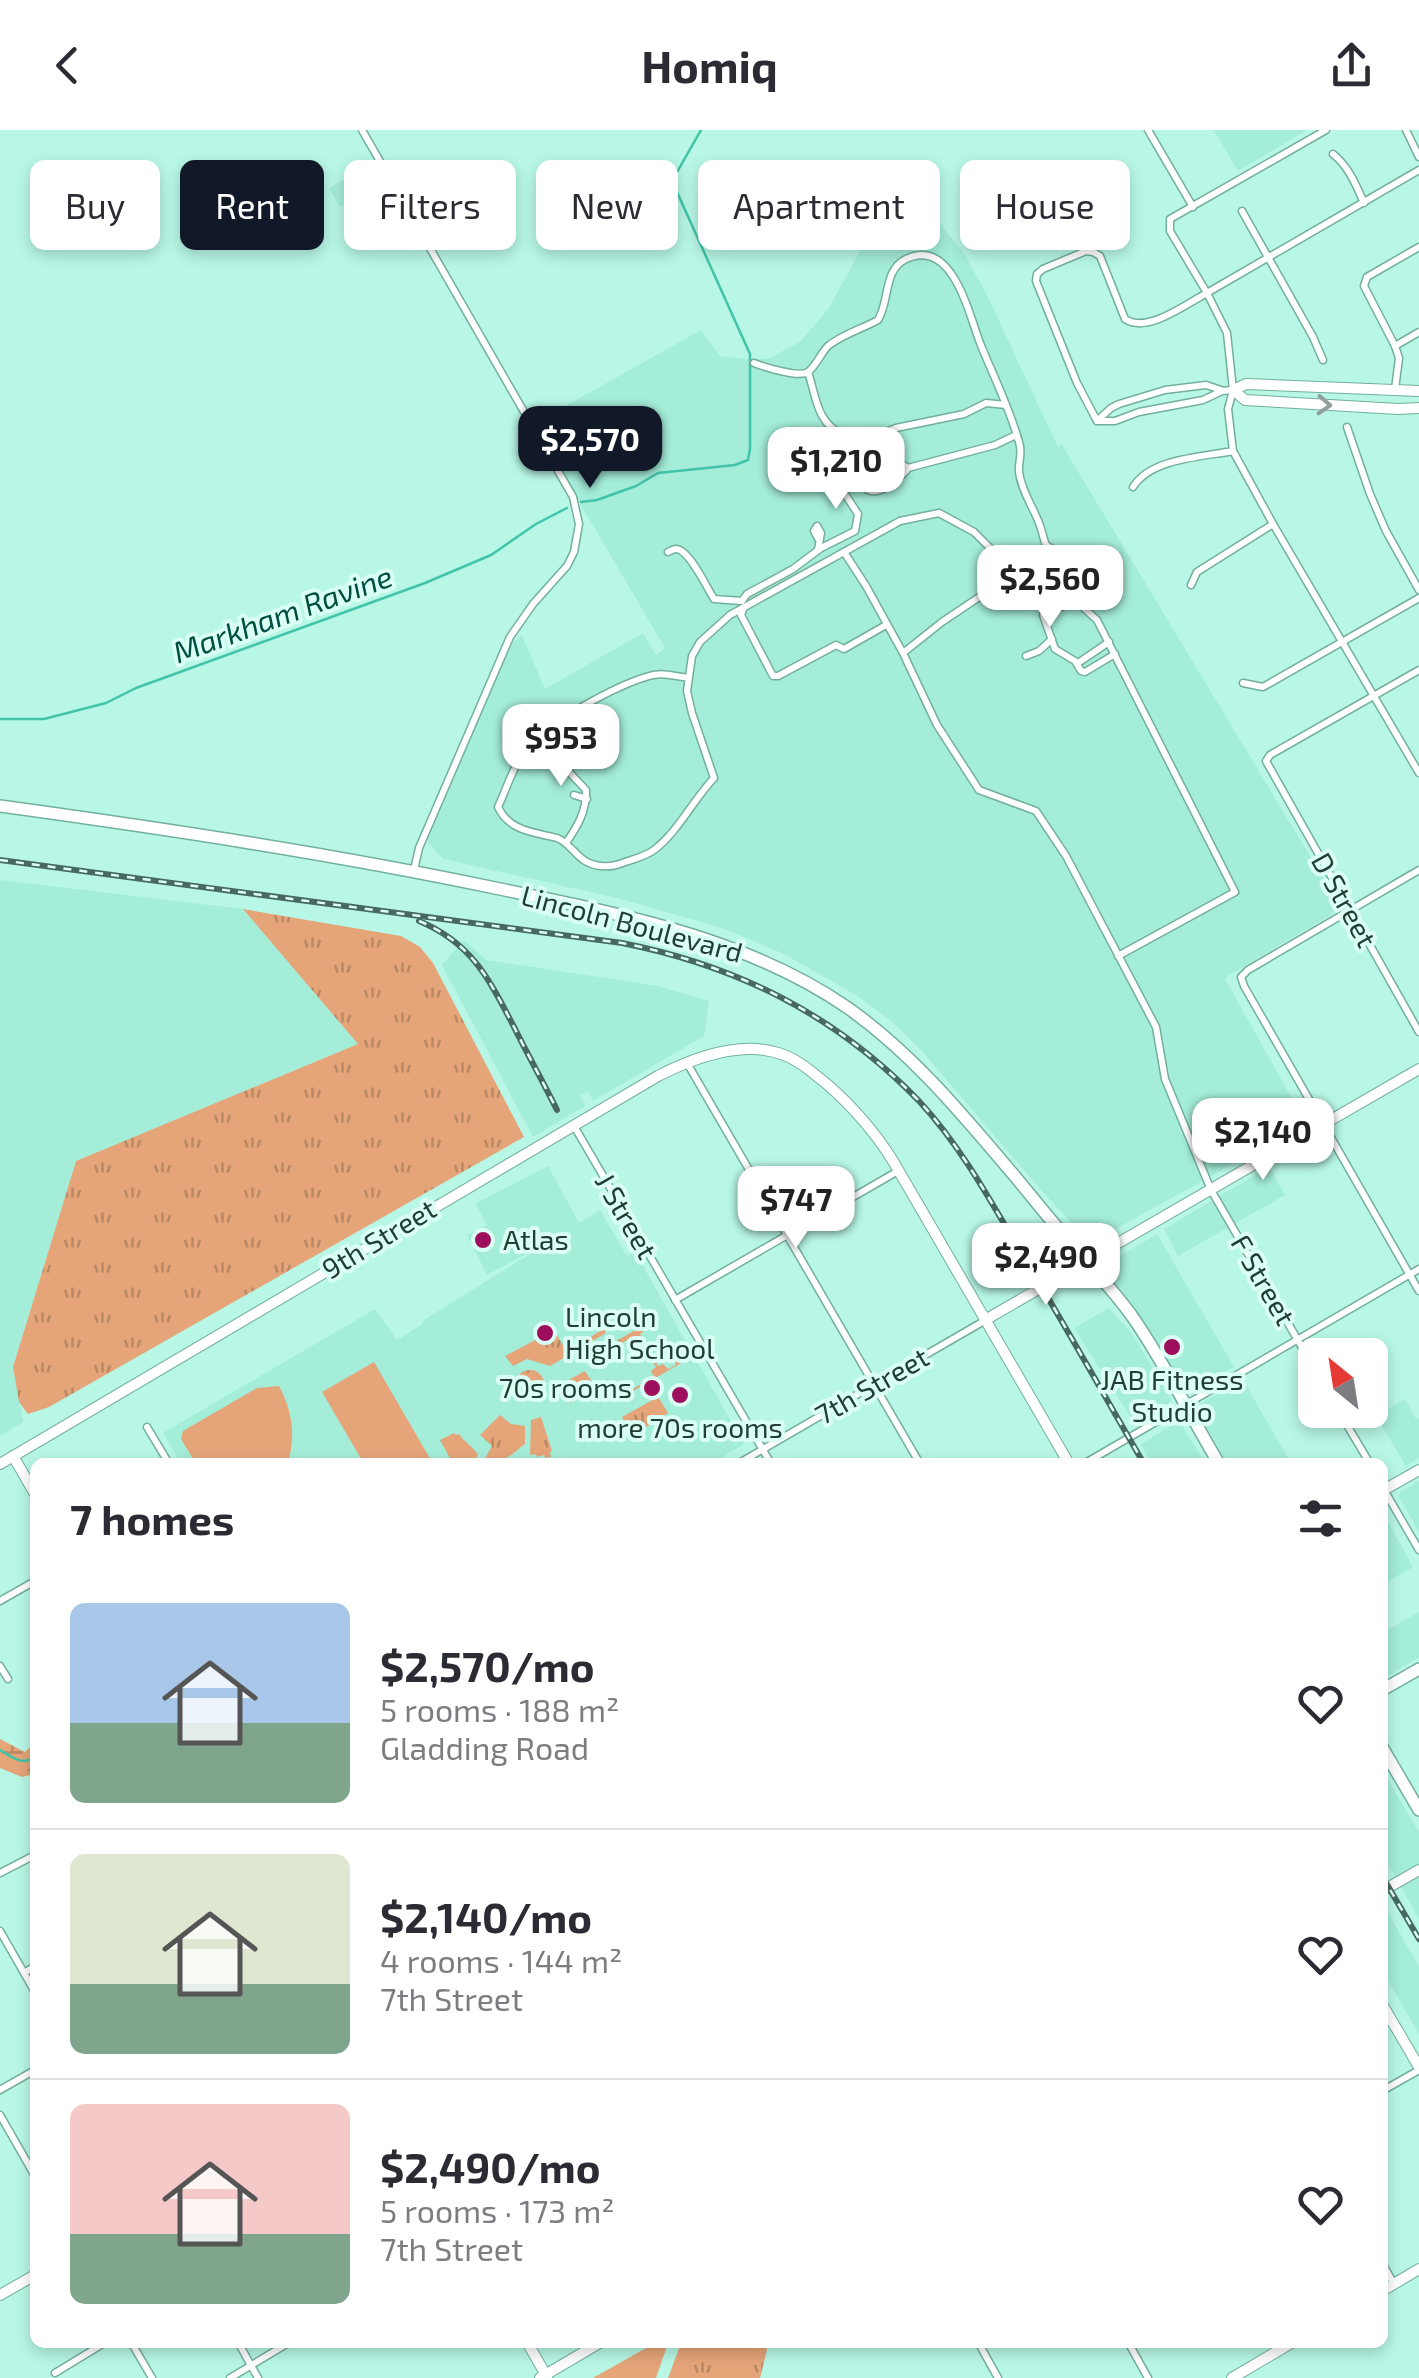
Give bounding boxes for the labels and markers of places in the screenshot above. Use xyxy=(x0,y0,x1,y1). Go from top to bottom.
pin: $2,570 xyxy=(509,406,671,491)
pin: $1,210 xyxy=(755,427,917,512)
pin: $2,560 xyxy=(969,545,1131,630)
pin: $953 xyxy=(502,704,620,789)
pin: $2,140 xyxy=(1182,1098,1344,1183)
pin: $747 xyxy=(737,1166,855,1251)
place label: Atlas xyxy=(503,1222,569,1256)
pin: $2,490 xyxy=(965,1223,1127,1308)
marker: Atlas xyxy=(472,1229,494,1251)
place label: Lincoln High School xyxy=(565,1299,715,1365)
marker: Lincoln High School xyxy=(534,1322,556,1344)
marker: JAB Fitness Studio xyxy=(1161,1336,1183,1358)
place label: JAB Fitness Studio xyxy=(1101,1362,1244,1428)
place label: 70s rooms xyxy=(499,1370,632,1404)
marker: 70s rooms xyxy=(641,1377,663,1399)
marker: more 70s rooms xyxy=(669,1384,691,1406)
place label: more 70s rooms xyxy=(577,1410,783,1444)

